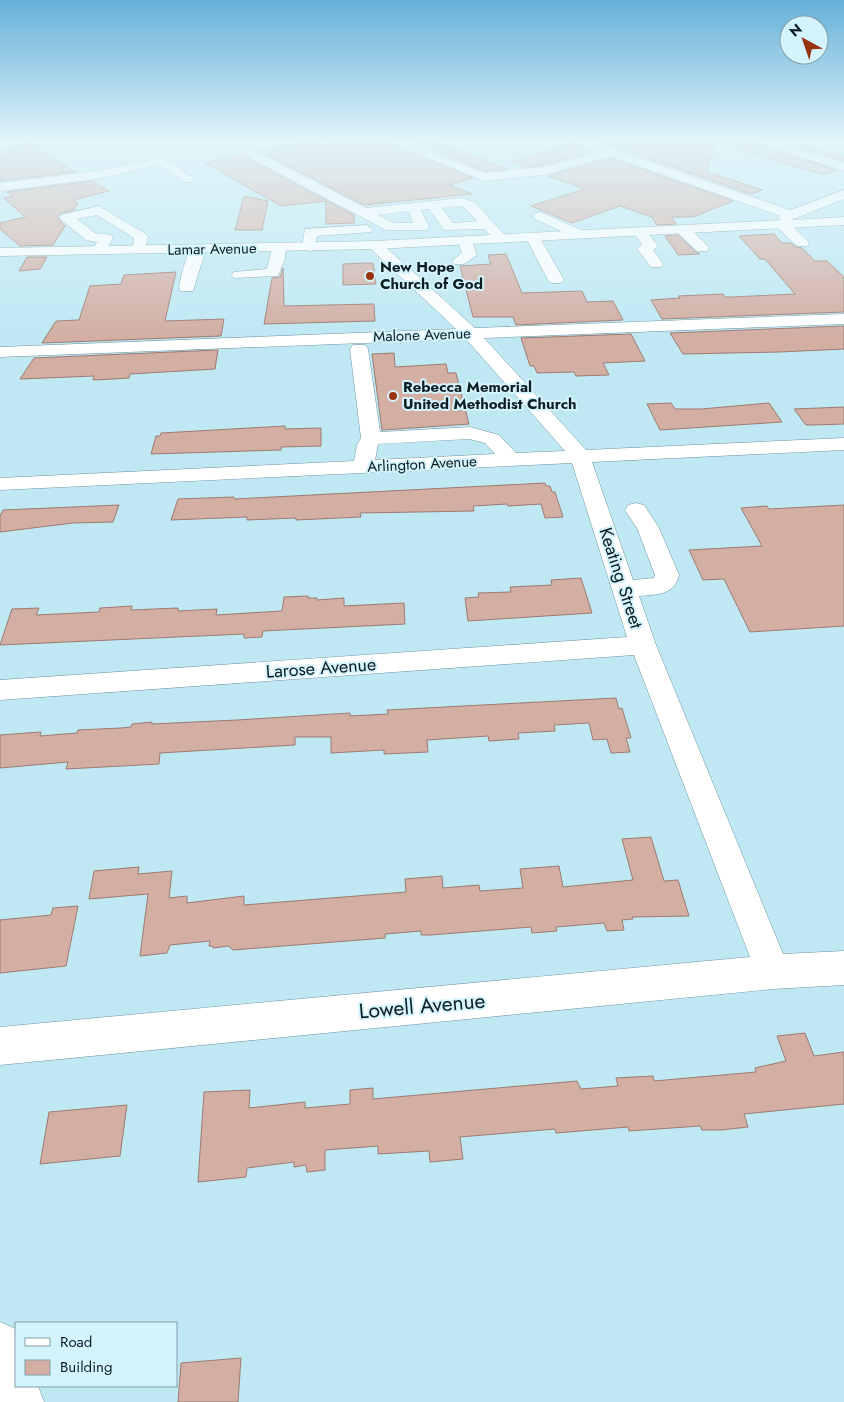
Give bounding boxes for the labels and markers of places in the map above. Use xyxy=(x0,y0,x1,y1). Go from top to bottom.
place label: New Hope Church of God xyxy=(380,256,483,295)
marker: New Hope Church of God xyxy=(364,270,376,282)
place label: Rebecca Memorial United Methodist Church xyxy=(403,376,577,415)
marker: Rebecca Memorial United Methodist Church xyxy=(387,390,399,402)

